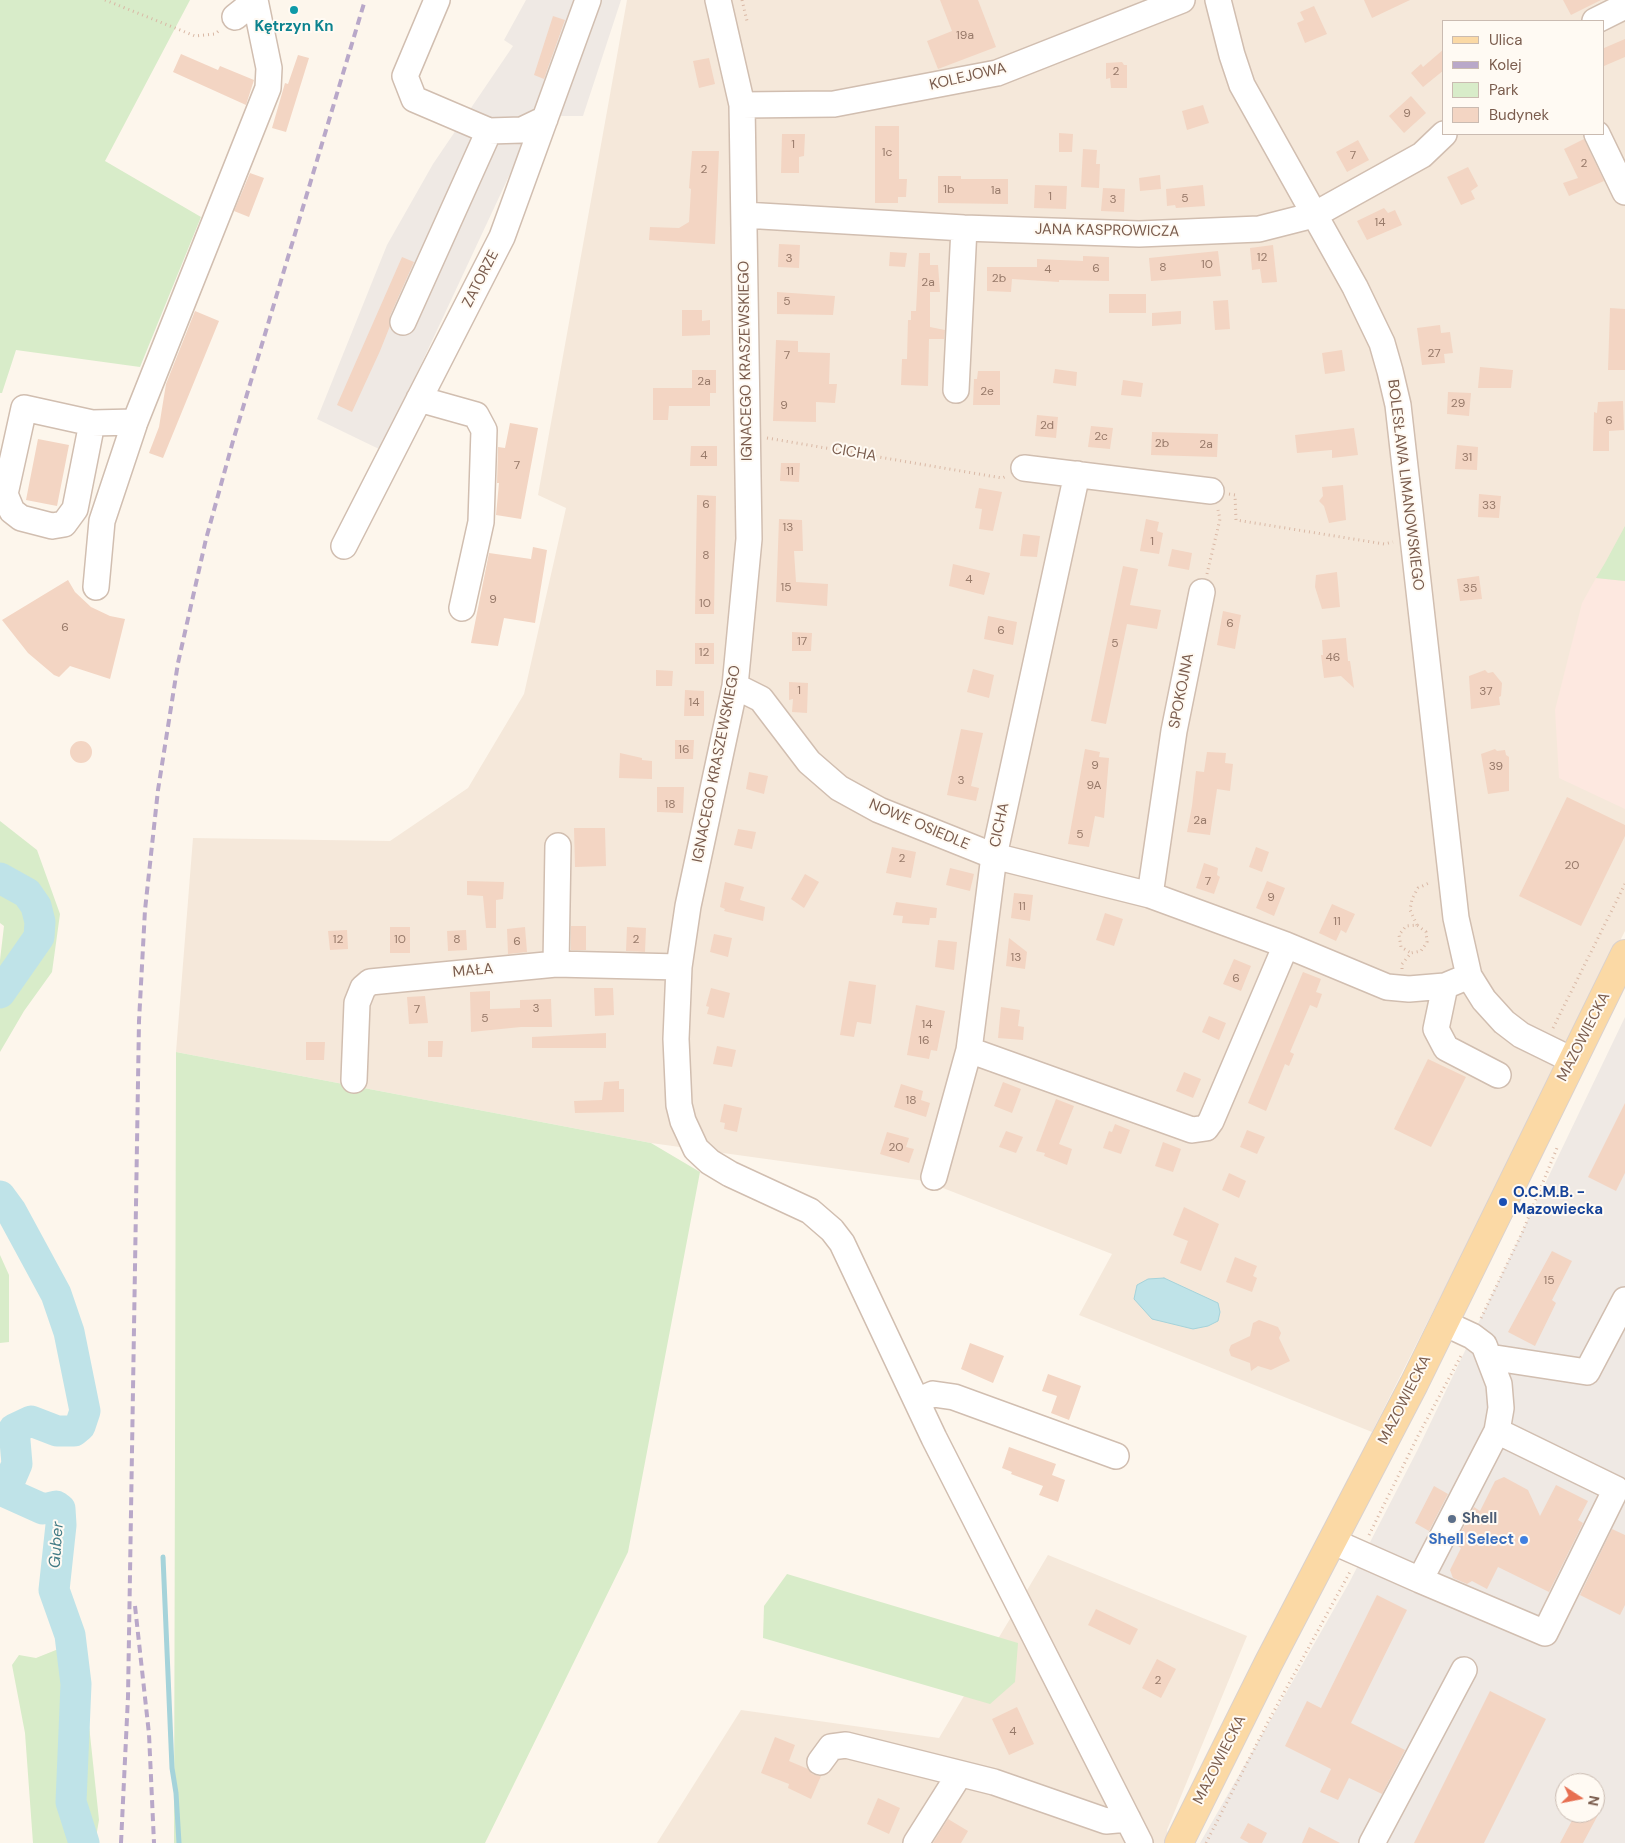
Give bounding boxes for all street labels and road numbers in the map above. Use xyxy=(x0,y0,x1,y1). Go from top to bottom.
street label: KOLEJOWA xyxy=(928,59,1008,95)
street label: JANA KASPROWICZA xyxy=(1035,221,1179,241)
street label: ZATORZE xyxy=(459,247,503,311)
street label: IGNACEGO KRASZEWSKIEGO xyxy=(735,261,757,461)
street label: BOLESŁAWA LIMANOWSKIEGO xyxy=(1383,378,1427,592)
street label: CICHA xyxy=(830,440,878,466)
street label: SPOKOJNA xyxy=(1166,652,1198,730)
street label: IGNACEGO KRASZEWSKIEGO xyxy=(689,664,745,864)
street label: NOWE OSIEDLE xyxy=(866,796,972,854)
street label: CICHA xyxy=(986,801,1014,849)
street label: MAŁA xyxy=(452,960,494,982)
street label: MAZOWIECKA xyxy=(1554,989,1614,1085)
street label: MAZOWIECKA xyxy=(1375,1352,1435,1448)
street label: MAZOWIECKA xyxy=(1190,1712,1250,1808)

